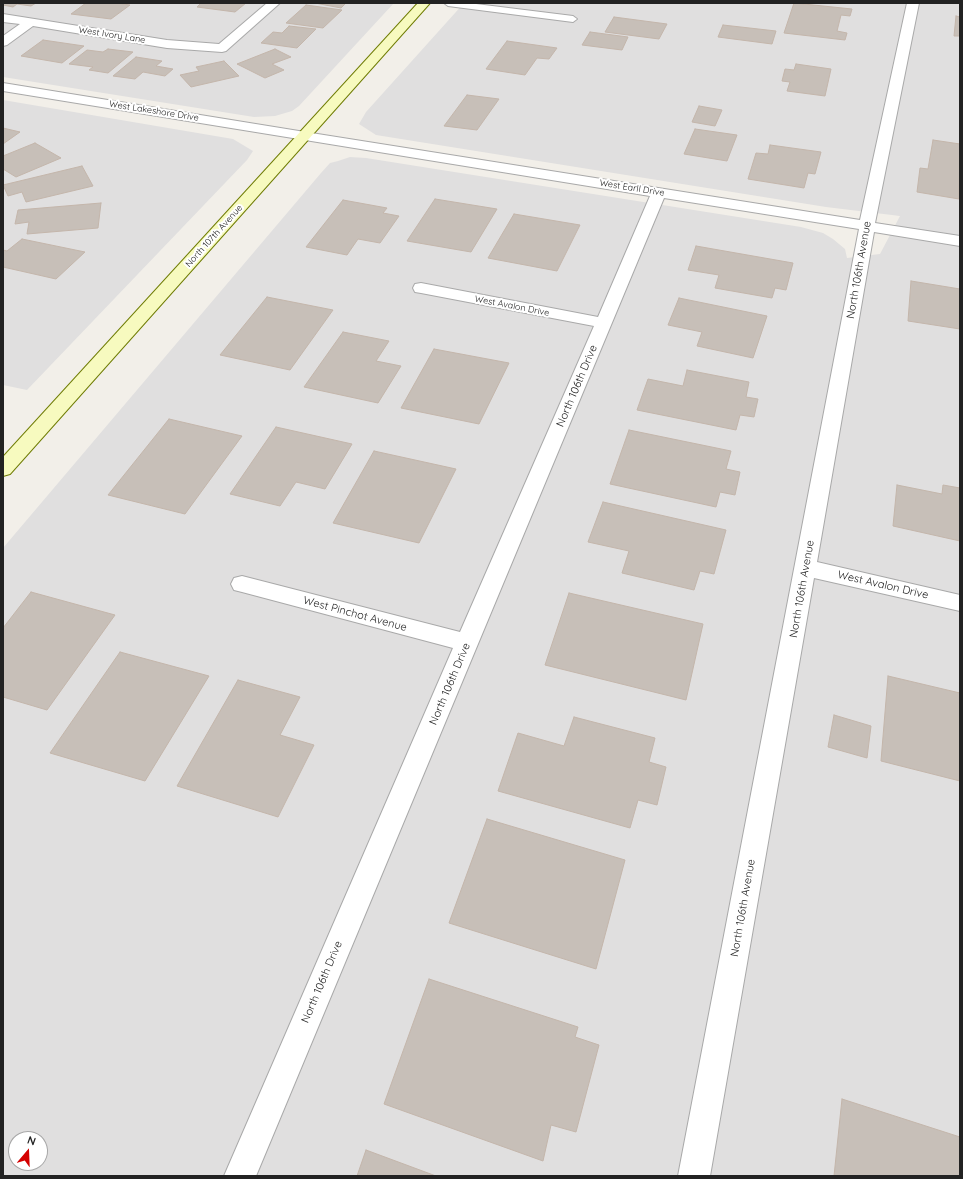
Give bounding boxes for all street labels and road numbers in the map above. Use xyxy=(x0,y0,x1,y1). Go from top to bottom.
street label: West Ivory Lane xyxy=(78,24,146,46)
street label: West Lakeshore Drive xyxy=(108,99,200,123)
street label: West Earll Drive xyxy=(599,178,665,198)
street label: North 107th Avenue xyxy=(183,203,245,269)
street label: North 106th Avenue xyxy=(844,220,874,320)
street label: West Avalon Drive xyxy=(474,293,550,319)
street label: North 106th Drive xyxy=(554,343,600,429)
street label: North 106th Avenue xyxy=(787,539,817,639)
street label: West Avalon Drive xyxy=(836,568,930,602)
street label: West Pinchot Avenue xyxy=(302,594,408,634)
street label: North 106th Drive xyxy=(427,641,473,727)
street label: North 106th Avenue xyxy=(728,858,758,958)
street label: North 106th Drive xyxy=(299,939,345,1025)

